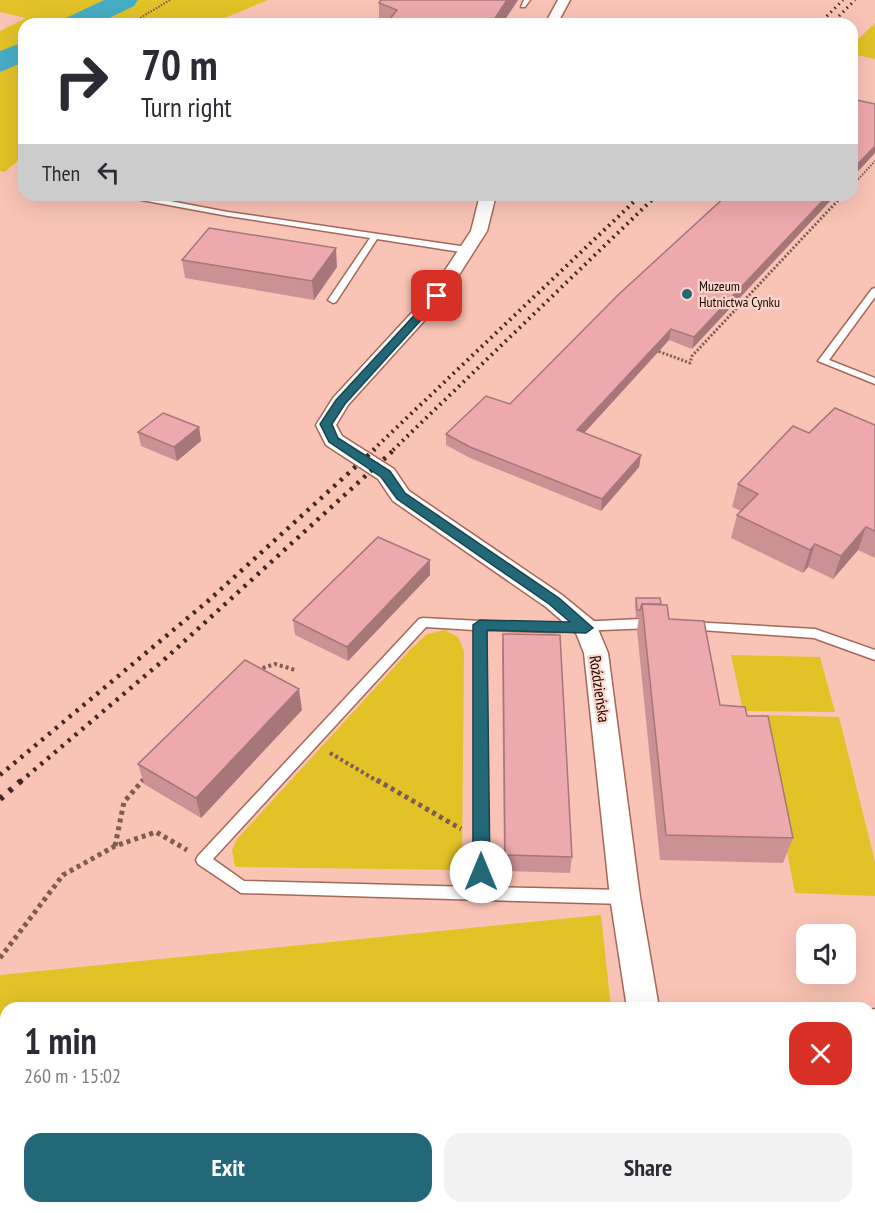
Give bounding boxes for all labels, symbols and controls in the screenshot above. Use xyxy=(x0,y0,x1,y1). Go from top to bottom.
text: 70 m xyxy=(141,37,218,92)
icon: right xyxy=(42,42,120,120)
text: Turn right xyxy=(141,90,232,124)
icon: left xyxy=(92,156,125,189)
text: Then xyxy=(42,159,80,187)
pin xyxy=(411,270,462,321)
place label: Muzeum Hutnictwa Cynku xyxy=(699,277,780,311)
icon: arrive xyxy=(420,279,453,312)
marker: Muzeum Hutnictwa Cynku xyxy=(680,287,694,301)
street label: Roździeńska xyxy=(585,654,615,724)
position arrow xyxy=(449,840,513,904)
map controls xyxy=(796,924,856,984)
button: sound xyxy=(796,924,856,984)
text: 1 min xyxy=(24,1017,97,1064)
button: close xyxy=(789,1022,852,1085)
text: 260 m · 15:02 xyxy=(24,1063,121,1089)
button: Exit xyxy=(24,1133,432,1202)
button: Share xyxy=(444,1133,852,1202)

